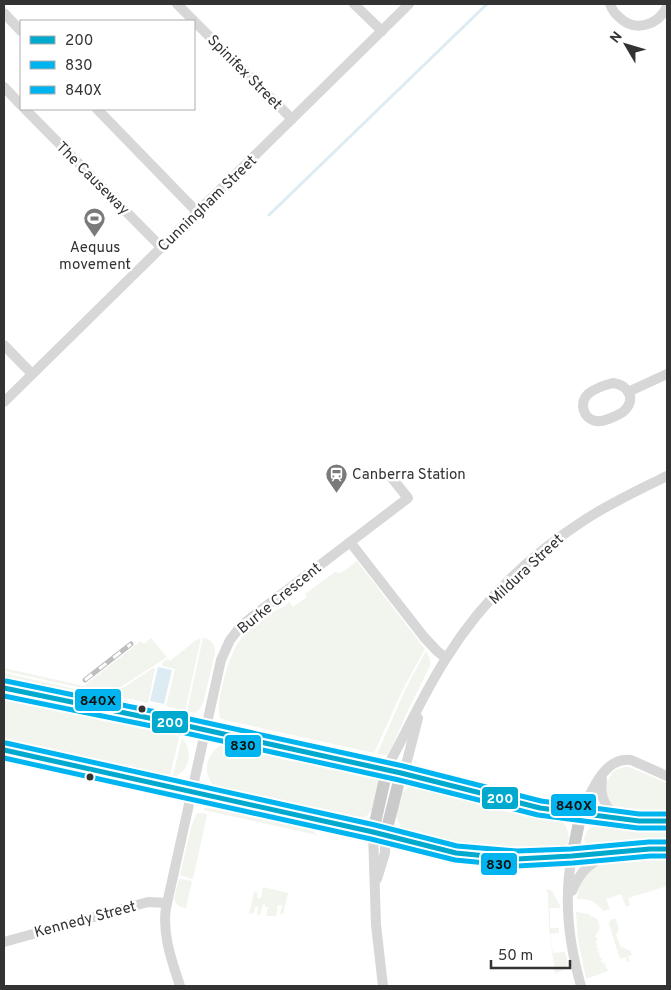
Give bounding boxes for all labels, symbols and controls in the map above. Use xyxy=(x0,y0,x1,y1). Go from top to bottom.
legend xyxy=(20,20,195,110)
north arrow xyxy=(601,20,651,70)
text: N xyxy=(607,29,627,47)
text: 200 xyxy=(65,32,93,51)
street label: Spinifex Street xyxy=(202,32,285,115)
text: 830 xyxy=(65,57,93,76)
text: 840X xyxy=(65,82,102,101)
street label: The Causeway xyxy=(51,138,133,220)
street label: Cunningham Street xyxy=(155,152,262,256)
sports icon: Aequus movement xyxy=(83,206,107,237)
place label: Aequus movement xyxy=(59,239,131,275)
station icon: Canberra Station xyxy=(324,462,348,493)
place label: Canberra Station xyxy=(352,466,466,485)
street label: Mildura Street xyxy=(486,531,568,609)
street label: Burke Crescent xyxy=(234,559,326,639)
line badge: 840X xyxy=(74,688,122,712)
text: 840X xyxy=(80,693,116,710)
unlabelled marker xyxy=(137,704,147,714)
line badge: 200 xyxy=(151,710,189,734)
text: 200 xyxy=(156,715,184,732)
line badge: 830 xyxy=(224,734,262,758)
text: 830 xyxy=(230,738,256,755)
unlabelled marker xyxy=(85,772,95,782)
line badge: 200 xyxy=(481,786,519,810)
text: 200 xyxy=(486,791,514,808)
line badge: 840X xyxy=(550,793,597,817)
text: 840X xyxy=(556,798,592,815)
line badge: 830 xyxy=(480,852,518,876)
text: 830 xyxy=(486,857,512,874)
street label: Kennedy Street xyxy=(32,898,138,943)
scale bar xyxy=(491,938,570,970)
text: 50 m xyxy=(498,947,533,966)

